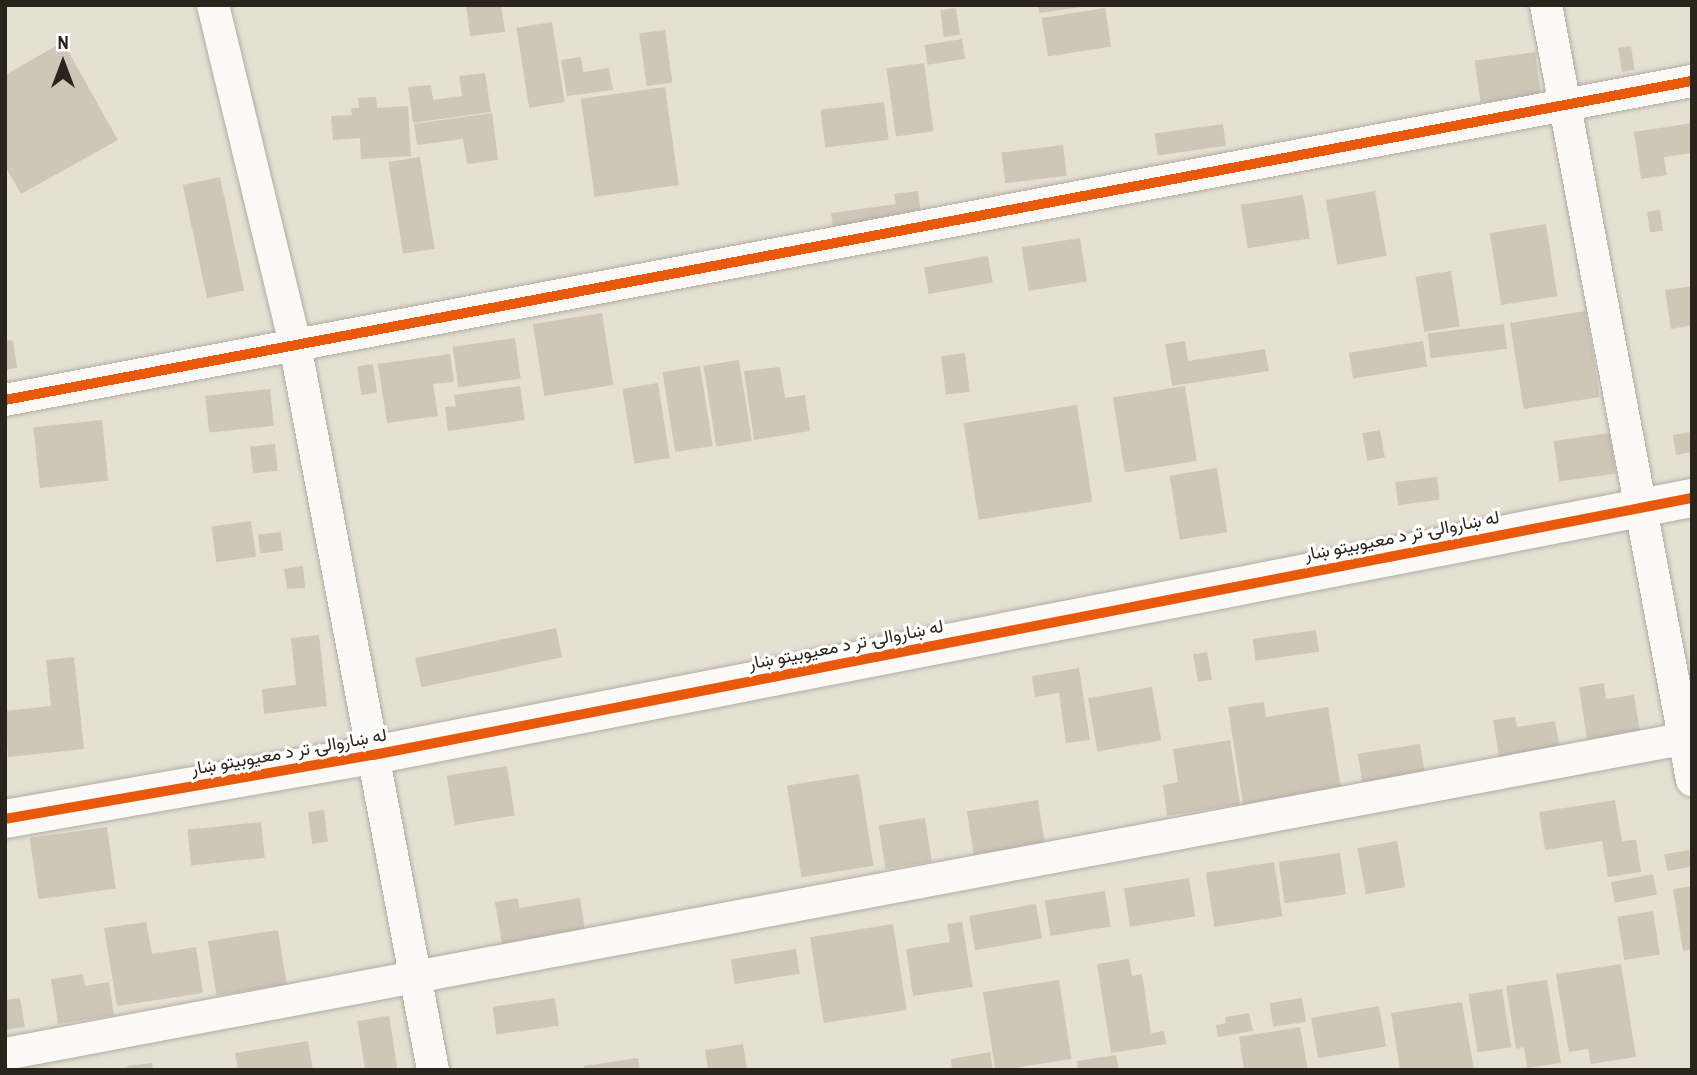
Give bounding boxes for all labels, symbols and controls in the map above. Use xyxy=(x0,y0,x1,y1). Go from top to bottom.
north arrow xyxy=(28,28,98,98)
text: N xyxy=(57,29,69,55)
street label: له ښاروالۍ تر د معیوبیتو ښار xyxy=(1303,506,1501,566)
street label: له ښاروالۍ تر د معیوبیتو ښار xyxy=(747,615,945,675)
street label: له ښاروالۍ تر د معیوبیتو ښار xyxy=(189,724,389,780)

